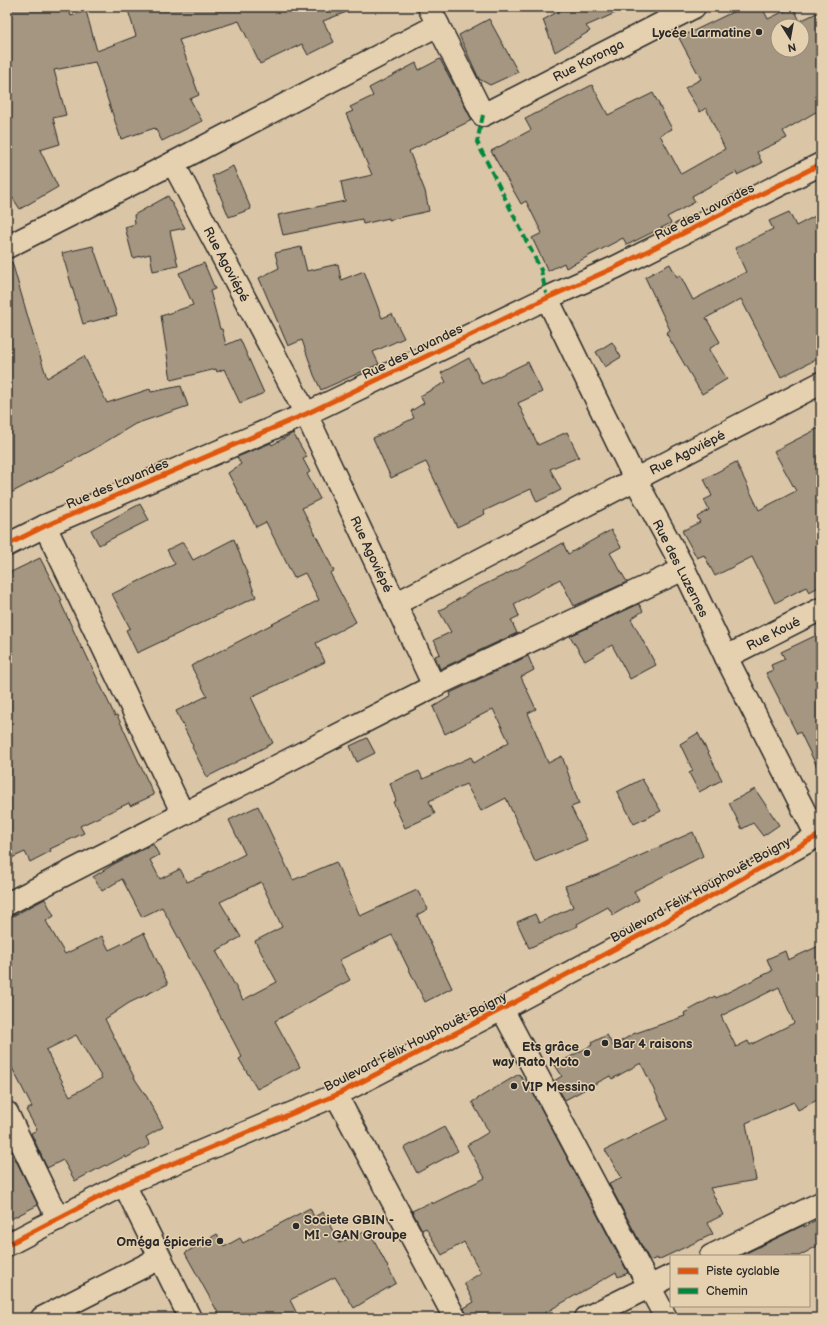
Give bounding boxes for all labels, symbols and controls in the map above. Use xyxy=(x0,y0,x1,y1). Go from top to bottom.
north arrow xyxy=(770,18,810,58)
place label: Lycée Larmatine xyxy=(652,25,752,41)
marker: Lycée Larmatine xyxy=(754,27,764,37)
street label: Rue Koronga xyxy=(550,36,627,86)
text: N xyxy=(787,40,797,54)
street label: Rue des Lavandes xyxy=(652,180,757,244)
street label: Rue Agoviépé xyxy=(200,224,253,305)
street label: Rue des Lavandes xyxy=(360,320,466,383)
street label: Rue Agoviépé xyxy=(647,427,728,479)
street label: Rue des Lavandes xyxy=(64,455,171,513)
street label: Rue Agoviépé xyxy=(346,514,396,595)
street label: Rue des Luzernes xyxy=(649,517,712,620)
street label: Rue Koué xyxy=(744,613,803,654)
street label: Boulevard Félix Houphouët-Boigny xyxy=(608,834,793,946)
street label: Boulevard Félix Houphouët-Boigny xyxy=(321,989,510,1095)
place label: Bar 4 raisons xyxy=(613,1036,692,1052)
marker: Bar 4 raisons xyxy=(600,1038,610,1048)
place label: Ets grâce way Rato Moto xyxy=(492,1039,580,1070)
marker: Ets grâce way Rato Moto xyxy=(582,1048,592,1058)
place label: VIP Messino xyxy=(522,1079,595,1095)
marker: VIP Messino xyxy=(509,1081,519,1091)
place label: Societe GBIN - MI - GAN Groupe xyxy=(304,1212,407,1243)
marker: Societe GBIN - MI - GAN Groupe xyxy=(291,1221,301,1231)
place label: Oméga épicerie xyxy=(117,1234,213,1250)
marker: Oméga épicerie xyxy=(215,1236,225,1246)
legend xyxy=(670,1255,810,1307)
text: Piste cyclable xyxy=(706,1264,780,1279)
text: Chemin xyxy=(706,1284,748,1299)

